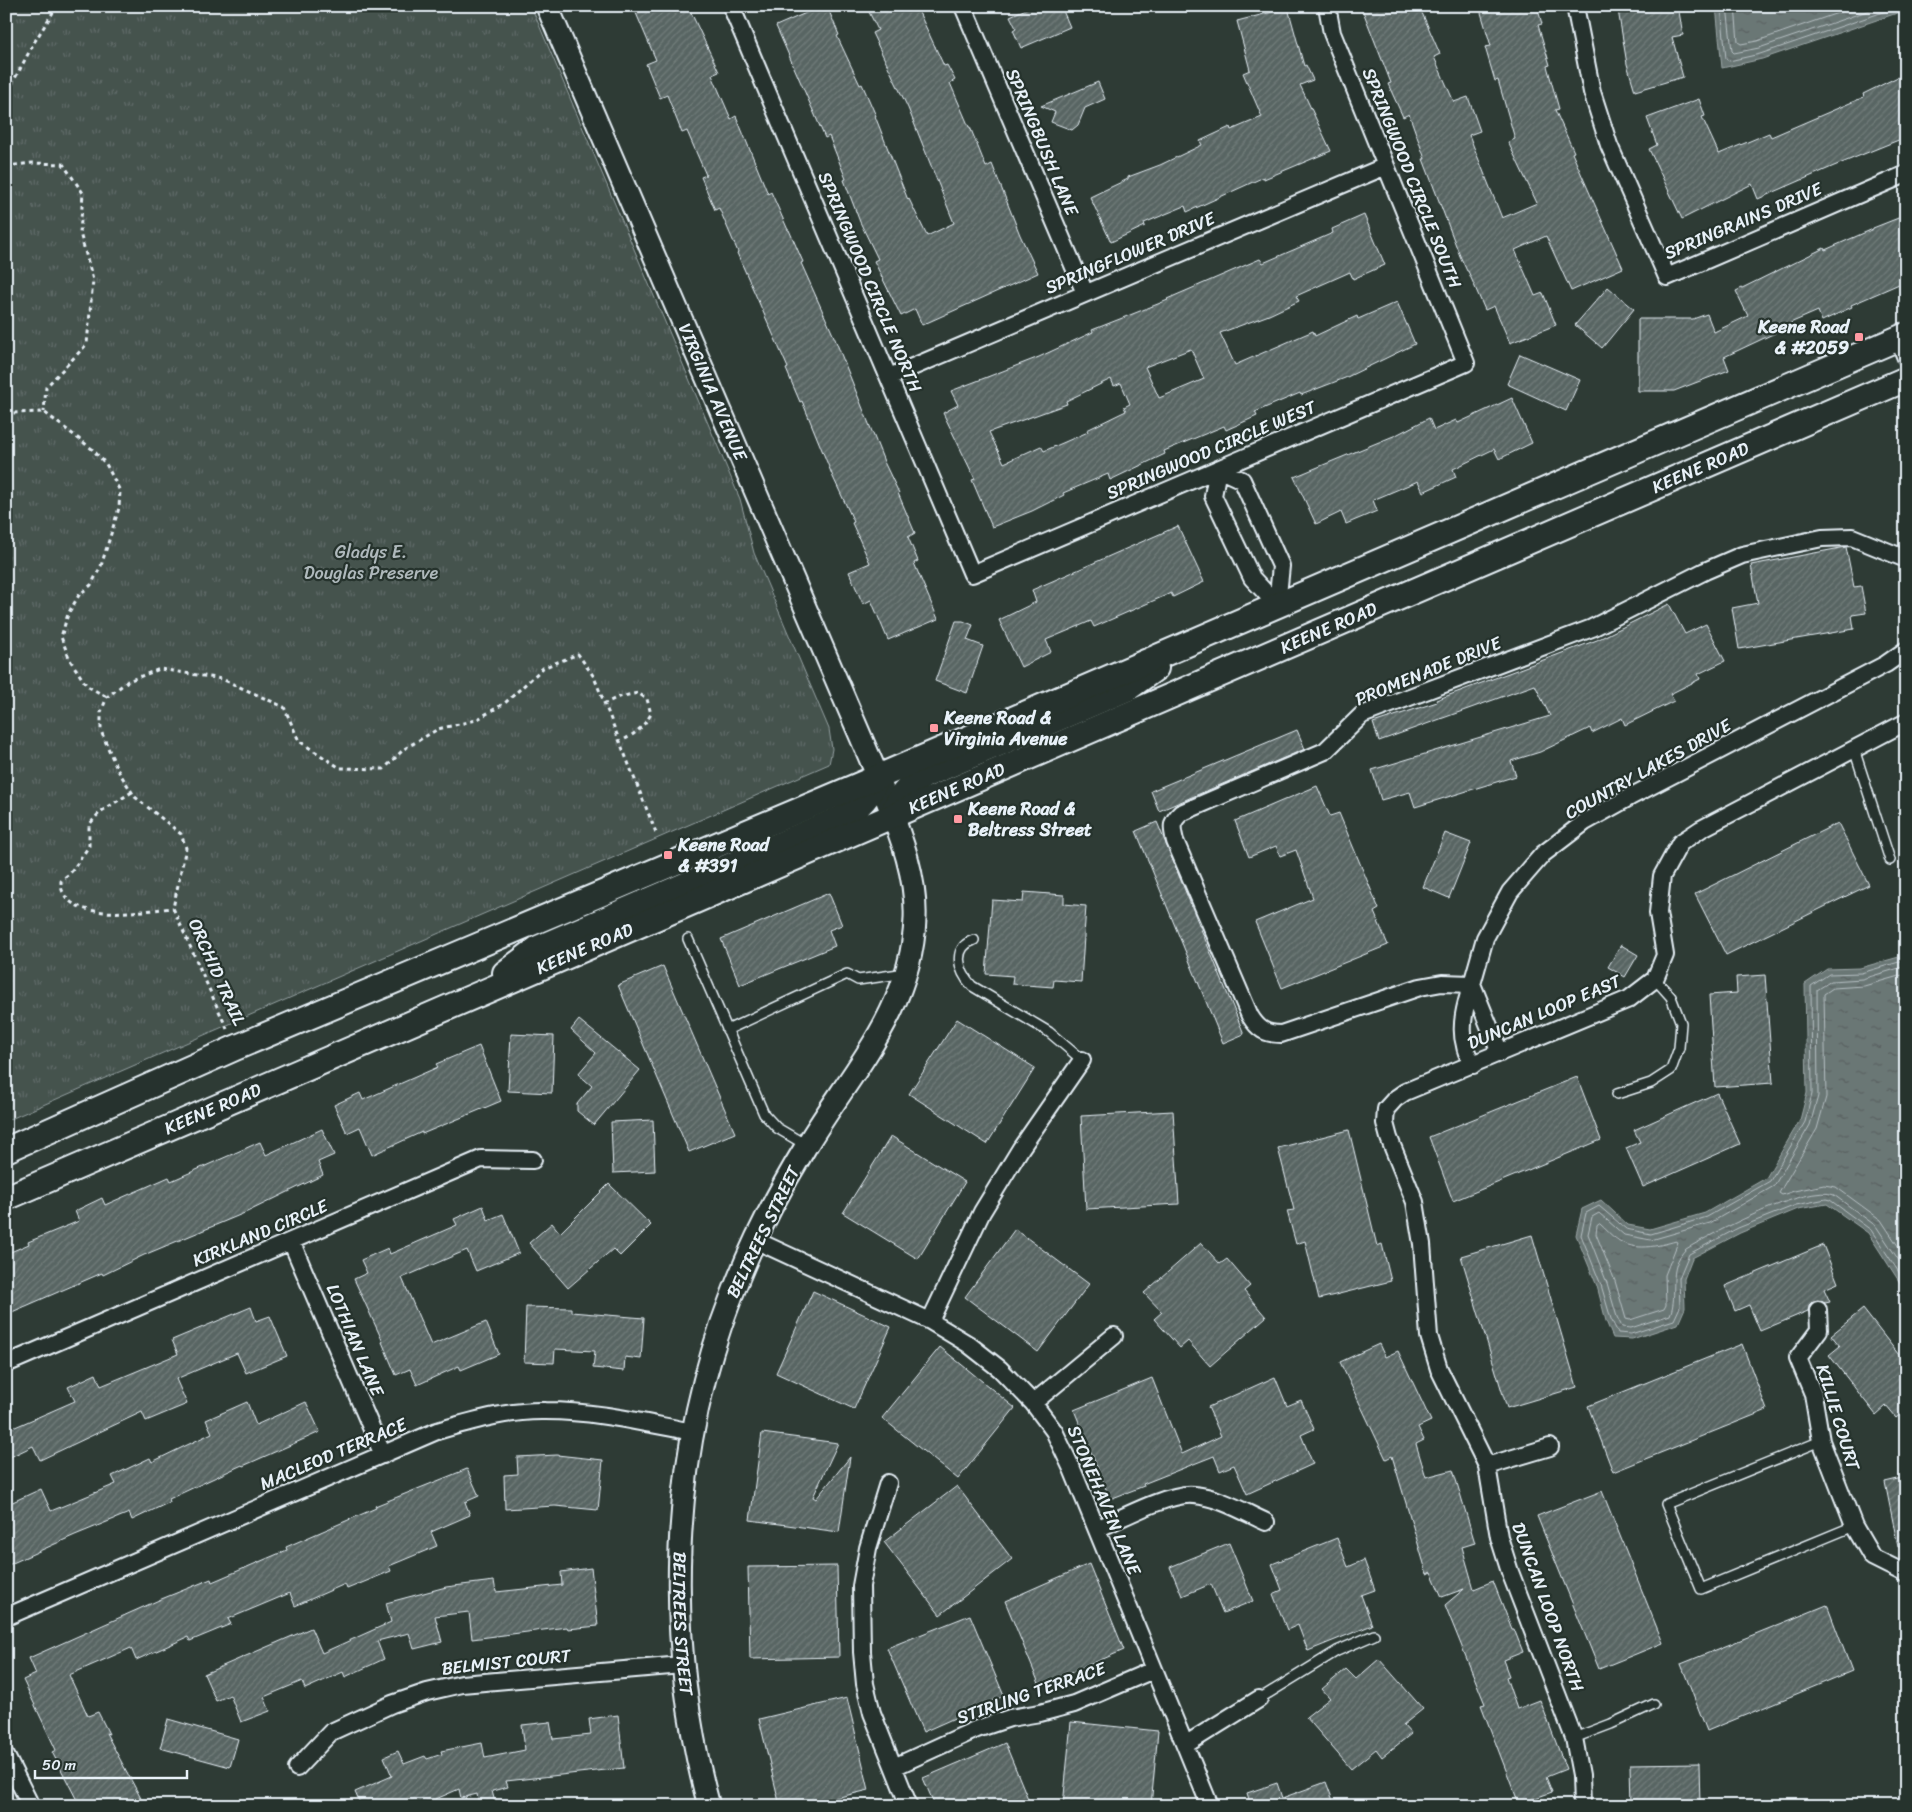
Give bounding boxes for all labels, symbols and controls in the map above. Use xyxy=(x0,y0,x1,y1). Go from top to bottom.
street label: SPRINGBUSH LANE xyxy=(996,63,1088,222)
street label: SPRINGWOOD CIRCLE SOUTH xyxy=(1353,63,1471,294)
street label: SPRINGWOOD CIRCLE NORTH xyxy=(809,166,931,398)
street label: SPRINGRAINS DRIVE xyxy=(1659,173,1828,269)
street label: SPRINGFLOWER DRIVE xyxy=(1040,202,1221,303)
place label: Keene Road & #2059 xyxy=(1757,311,1851,364)
street label: VIRGINIA AVENUE xyxy=(669,318,757,467)
marker: Keene Road & #2059 xyxy=(1853,331,1865,343)
street label: SPRINGWOOD CIRCLE WEST xyxy=(1101,391,1322,509)
street label: KEENE ROAD xyxy=(1647,432,1754,503)
park label: Gladys E. Douglas Preserve xyxy=(304,536,439,589)
street label: KEENE ROAD xyxy=(1275,593,1382,663)
street label: PROMENADE DRIVE xyxy=(1350,627,1507,715)
place label: Keene Road & Virginia Avenue xyxy=(943,702,1068,755)
street label: COUNTRY LAKES DRIVE xyxy=(1559,709,1738,828)
marker: Keene Road & Virginia Avenue xyxy=(928,722,940,734)
street label: KEENE ROAD xyxy=(903,753,1010,823)
place label: Keene Road & Beltress Street xyxy=(967,793,1092,846)
marker: Keene Road & Beltress Street xyxy=(952,813,964,825)
place label: Keene Road & #391 xyxy=(677,829,771,882)
marker: Keene Road & #391 xyxy=(662,849,674,861)
street label: ORCHID TRAIL xyxy=(179,913,255,1032)
street label: KEENE ROAD xyxy=(531,913,638,984)
street label: DUNCAN LOOP EAST xyxy=(1462,965,1627,1059)
street label: KEENE ROAD xyxy=(159,1074,267,1144)
street label: BELTREES STREET xyxy=(717,1159,809,1304)
street label: KIRKLAND CIRCLE xyxy=(187,1190,334,1276)
street label: LOTHIAN LANE xyxy=(317,1279,393,1402)
street label: KILLIE COURT xyxy=(1807,1360,1870,1475)
street label: MACLEOD TERRACE xyxy=(254,1408,413,1499)
street label: STONEHAVEN LANE xyxy=(1058,1420,1150,1581)
street label: DUNCAN LOOP NORTH xyxy=(1502,1518,1594,1696)
street label: BELTREES STREET xyxy=(663,1551,703,1699)
street label: BELMIST COURT xyxy=(440,1639,573,1685)
street label: STIRLING TERRACE xyxy=(952,1652,1111,1733)
scale bar xyxy=(35,1747,188,1779)
text: 50 m xyxy=(42,1752,77,1778)

